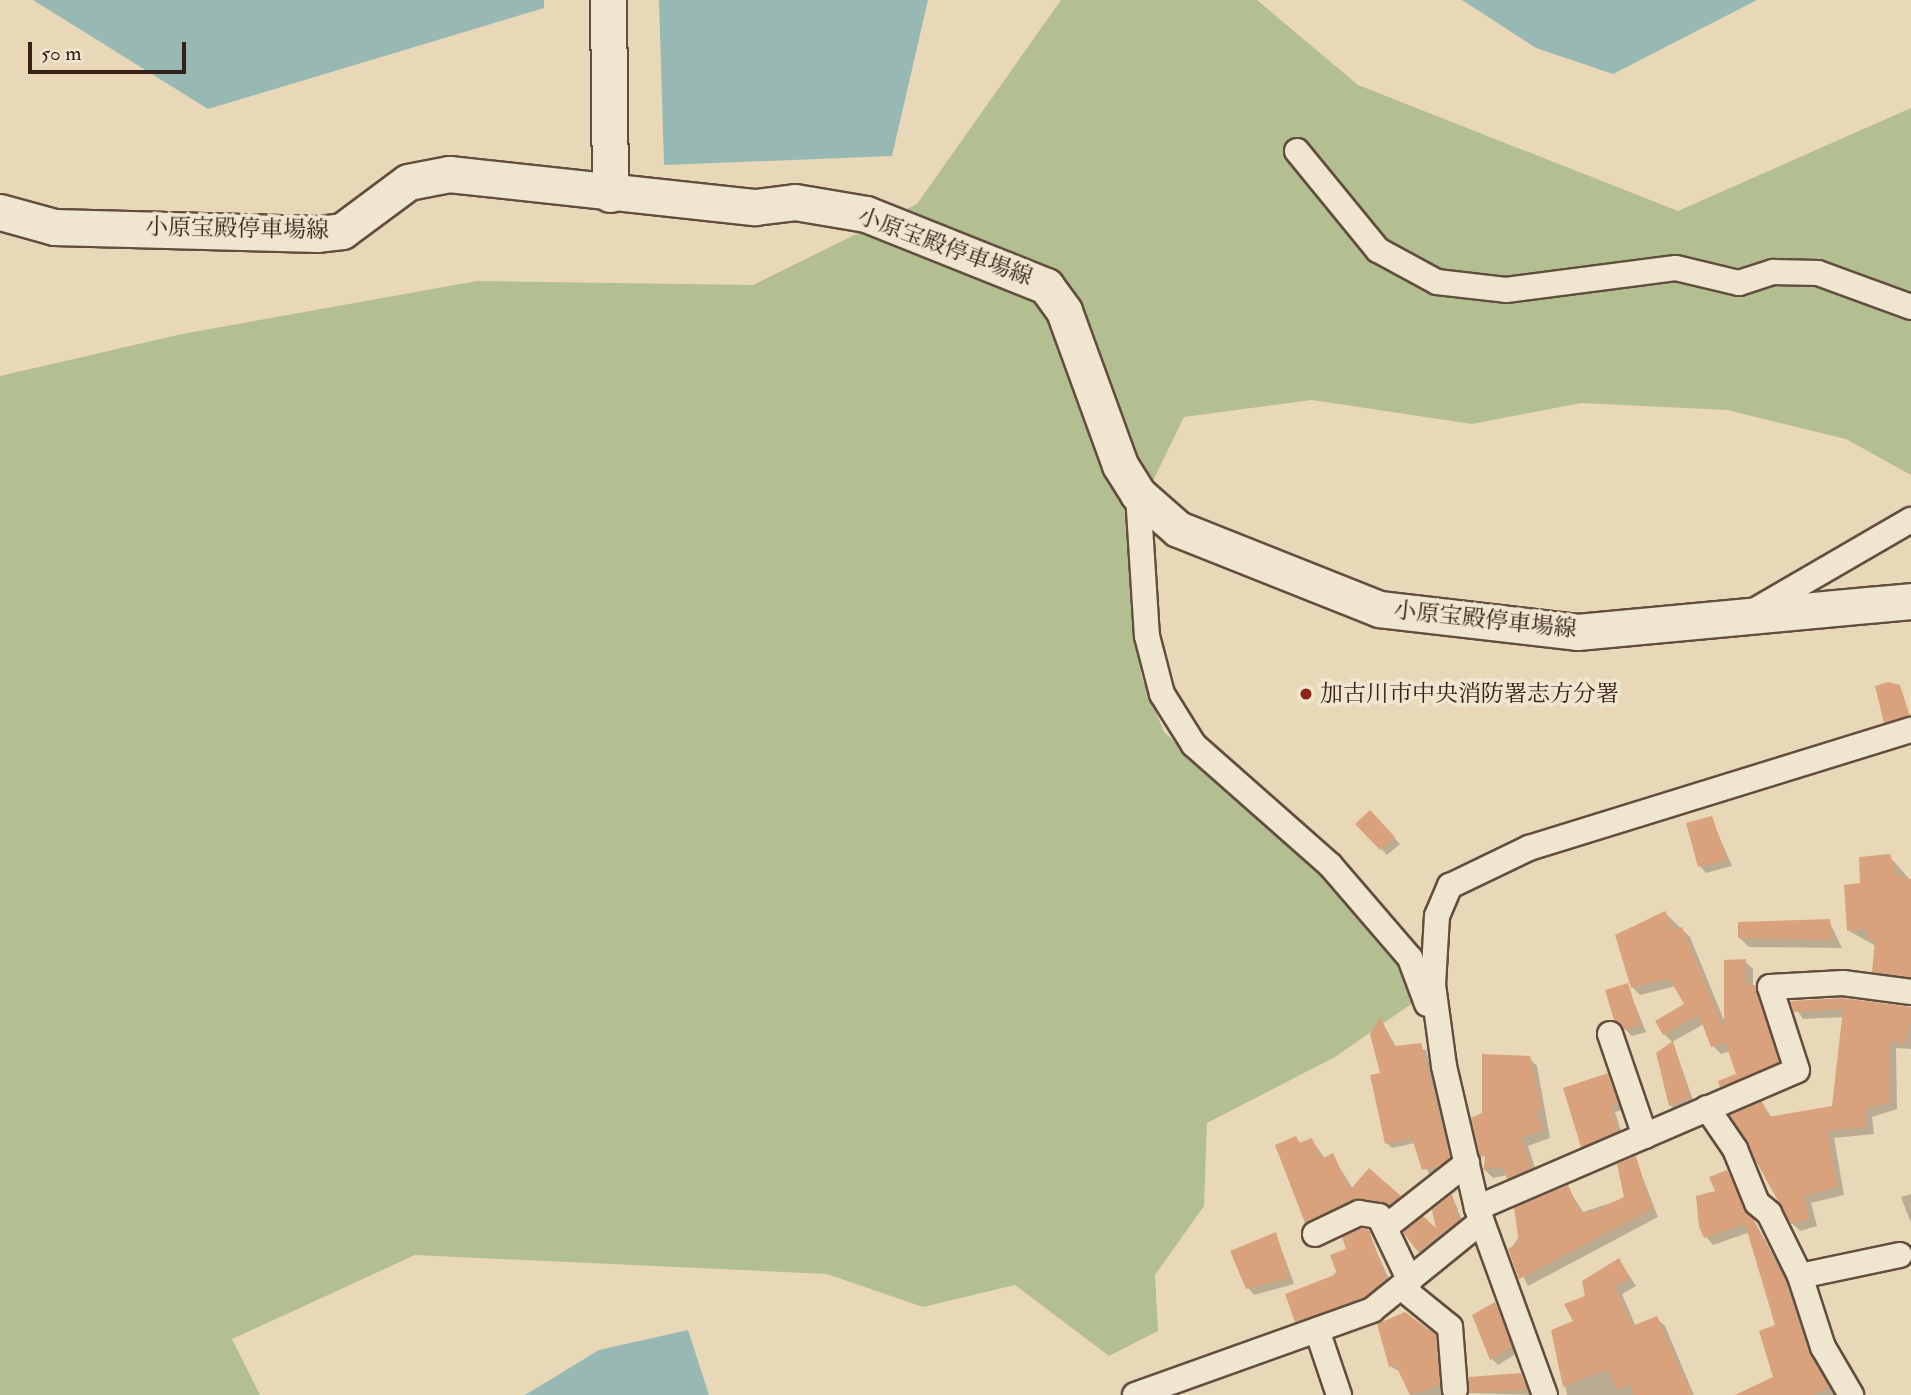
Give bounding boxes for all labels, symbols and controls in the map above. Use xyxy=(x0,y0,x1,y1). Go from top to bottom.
scale bar xyxy=(32,28,189,72)
text: 50 m xyxy=(41,40,82,67)
street label: 小原宝殿停車場線 xyxy=(854,203,1036,291)
street label: 小原宝殿停車場線 xyxy=(145,214,329,244)
street label: 小原宝殿停車場線 xyxy=(1392,597,1578,643)
place label: 加古川市中央消防署志方分署 xyxy=(1320,680,1619,708)
marker: 加古川市中央消防署志方分署 xyxy=(1298,686,1314,702)

